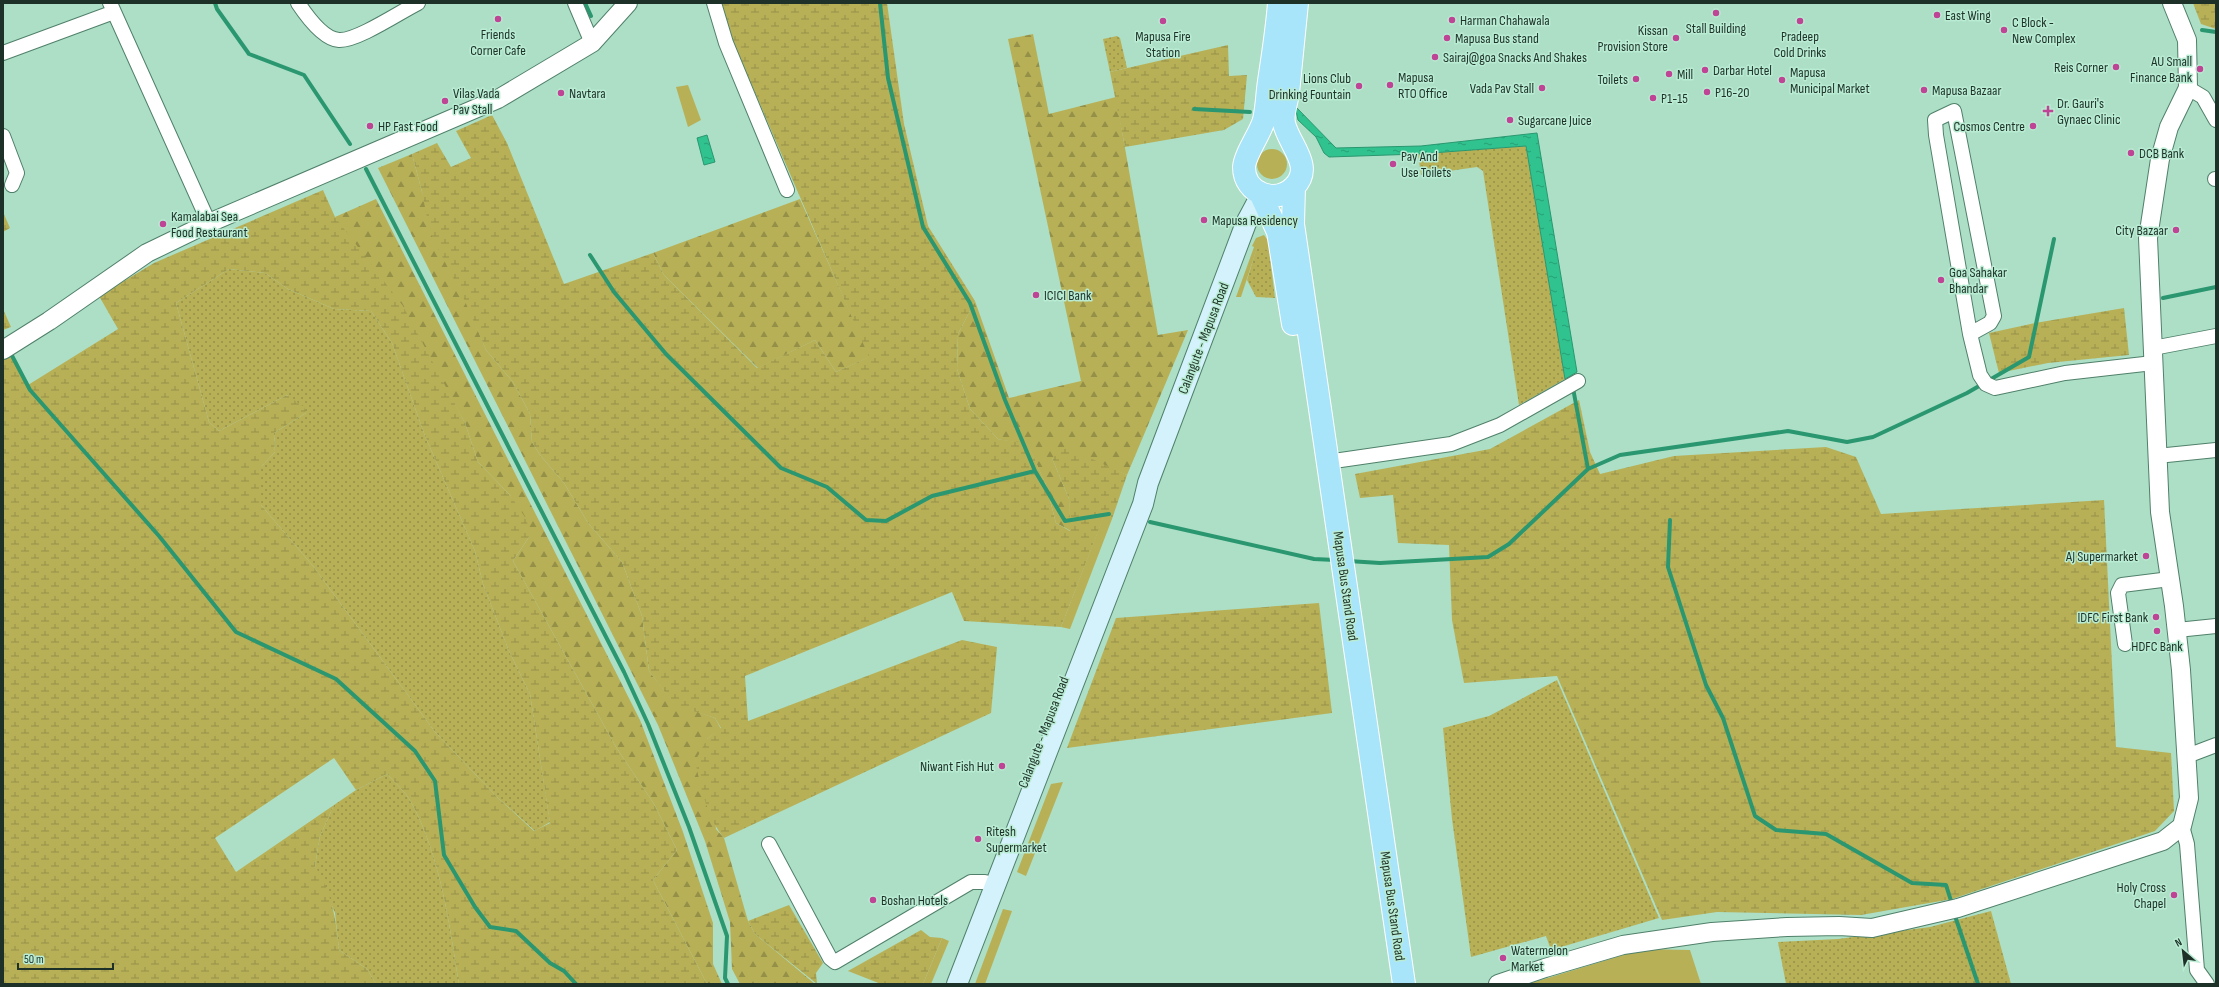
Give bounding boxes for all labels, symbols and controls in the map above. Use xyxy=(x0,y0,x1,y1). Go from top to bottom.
place label: East Wing xyxy=(1945,7,1991,24)
marker: Stall Building xyxy=(1711,8,1721,18)
marker: East Wing xyxy=(1932,10,1942,20)
place label: Harman Chahawala xyxy=(1460,12,1550,29)
marker: Friends Corner Cafe xyxy=(493,14,503,24)
place label: C Block - New Complex xyxy=(2012,14,2076,47)
marker: Harman Chahawala xyxy=(1447,15,1457,25)
marker: Mapusa Fire Station xyxy=(1158,16,1168,26)
marker: Pradeep Cold Drinks xyxy=(1795,16,1805,26)
place label: Stall Building xyxy=(1686,20,1747,37)
place label: Kissan Provision Store xyxy=(1598,22,1668,55)
marker: C Block - New Complex xyxy=(1999,25,2009,35)
place label: Friends Corner Cafe xyxy=(470,26,526,59)
place label: Mapusa Fire Station xyxy=(1135,28,1191,61)
place label: Pradeep Cold Drinks xyxy=(1774,28,1826,61)
place label: Mapusa Bus stand xyxy=(1455,30,1539,47)
marker: Mapusa Bus stand xyxy=(1442,33,1452,43)
marker: Kissan Provision Store xyxy=(1671,33,1681,43)
place label: Sairaj@goa Snacks And Shakes xyxy=(1443,49,1587,66)
marker: Sairaj@goa Snacks And Shakes xyxy=(1430,52,1440,62)
place label: AU Small Finance Bank xyxy=(2130,53,2193,86)
place label: Reis Corner xyxy=(2054,59,2108,76)
place label: Darbar Hotel xyxy=(1713,62,1772,79)
marker: Reis Corner xyxy=(2111,62,2121,72)
place label: Mapusa Municipal Market xyxy=(1790,64,1870,97)
marker: AU Small Finance Bank xyxy=(2195,64,2205,74)
marker: Darbar Hotel xyxy=(1700,65,1710,75)
place label: Mill xyxy=(1677,66,1693,83)
place label: Mapusa RTO Office xyxy=(1398,69,1448,102)
marker: Mill xyxy=(1664,69,1674,79)
place label: Lions Club Drinking Fountain xyxy=(1269,70,1351,103)
place label: Toilets xyxy=(1597,71,1628,88)
marker: Toilets xyxy=(1631,74,1641,84)
marker: Mapusa Municipal Market xyxy=(1777,75,1787,85)
marker: Mapusa RTO Office xyxy=(1385,80,1395,90)
place label: Vada Pav Stall xyxy=(1470,80,1534,97)
marker: Lions Club Drinking Fountain xyxy=(1354,81,1364,91)
place label: Mapusa Bazaar xyxy=(1932,82,2001,99)
marker: Vada Pav Stall xyxy=(1537,83,1547,93)
place label: P16-20 xyxy=(1715,84,1749,101)
place label: Vilas Vada Pav Stall xyxy=(453,85,500,118)
place label: Navtara xyxy=(569,85,606,102)
marker: Mapusa Bazaar xyxy=(1919,85,1929,95)
marker: P16-20 xyxy=(1702,87,1712,97)
marker: Navtara xyxy=(556,88,566,98)
place label: P1-15 xyxy=(1661,90,1688,107)
marker: P1-15 xyxy=(1648,93,1658,103)
place label: Dr. Gauri's Gynaec Clinic xyxy=(2057,95,2121,128)
marker: Vilas Vada Pav Stall xyxy=(440,96,450,106)
marker: Dr. Gauri's Gynaec Clinic xyxy=(2042,105,2054,117)
place label: Sugarcane Juice xyxy=(1518,112,1592,129)
marker: Sugarcane Juice xyxy=(1505,115,1515,125)
place label: HP Fast Food xyxy=(378,118,438,135)
place label: Cosmos Centre xyxy=(1953,118,2025,135)
marker: HP Fast Food xyxy=(365,121,375,131)
marker: Cosmos Centre xyxy=(2028,121,2038,131)
place label: DCB Bank xyxy=(2139,145,2185,162)
place label: Pay And Use Toilets xyxy=(1401,148,1451,181)
marker: DCB Bank xyxy=(2126,148,2136,158)
marker: Pay And Use Toilets xyxy=(1388,159,1398,169)
place label: Kamalabai Sea Food Restaurant xyxy=(171,208,248,241)
place label: Mapusa Residency xyxy=(1212,212,1298,229)
marker: Mapusa Residency xyxy=(1199,215,1209,225)
marker: Kamalabai Sea Food Restaurant xyxy=(158,219,168,229)
place label: City Bazaar xyxy=(2115,222,2168,239)
marker: City Bazaar xyxy=(2171,225,2181,235)
place label: Goa Sahakar Bhandar xyxy=(1949,264,2007,297)
marker: Goa Sahakar Bhandar xyxy=(1936,275,1946,285)
street label: Calangute - Mapusa Road xyxy=(1174,280,1233,396)
place label: ICICI Bank xyxy=(1044,287,1092,304)
marker: ICICI Bank xyxy=(1031,290,1041,300)
street label: Mapusa Bus Stand Road xyxy=(1329,530,1362,642)
place label: AJ Supermarket xyxy=(2065,548,2138,565)
marker: AJ Supermarket xyxy=(2141,551,2151,561)
place label: IDFC First Bank xyxy=(2077,609,2149,626)
marker: IDFC First Bank xyxy=(2151,612,2161,622)
marker: HDFC Bank xyxy=(2152,626,2162,636)
place label: HDFC Bank xyxy=(2131,638,2183,655)
street label: Calangute - Mapusa Road xyxy=(1014,674,1073,790)
place label: Niwant Fish Hut xyxy=(920,758,994,775)
marker: Niwant Fish Hut xyxy=(997,761,1007,771)
place label: Ritesh Supermarket xyxy=(986,823,1047,856)
marker: Ritesh Supermarket xyxy=(973,834,983,844)
street label: Mapusa Bus Stand Road xyxy=(1376,850,1409,962)
place label: Holy Cross Chapel xyxy=(2117,879,2166,912)
marker: Holy Cross Chapel xyxy=(2169,890,2179,900)
place label: Boshan Hotels xyxy=(881,892,948,909)
marker: Boshan Hotels xyxy=(868,895,878,905)
north arrow xyxy=(2163,931,2203,971)
text: N xyxy=(2173,935,2184,950)
place label: Watermelon Market xyxy=(1511,942,1568,975)
scale bar xyxy=(18,945,113,971)
text: 50 m xyxy=(24,952,44,967)
marker: Watermelon Market xyxy=(1498,953,1508,963)

